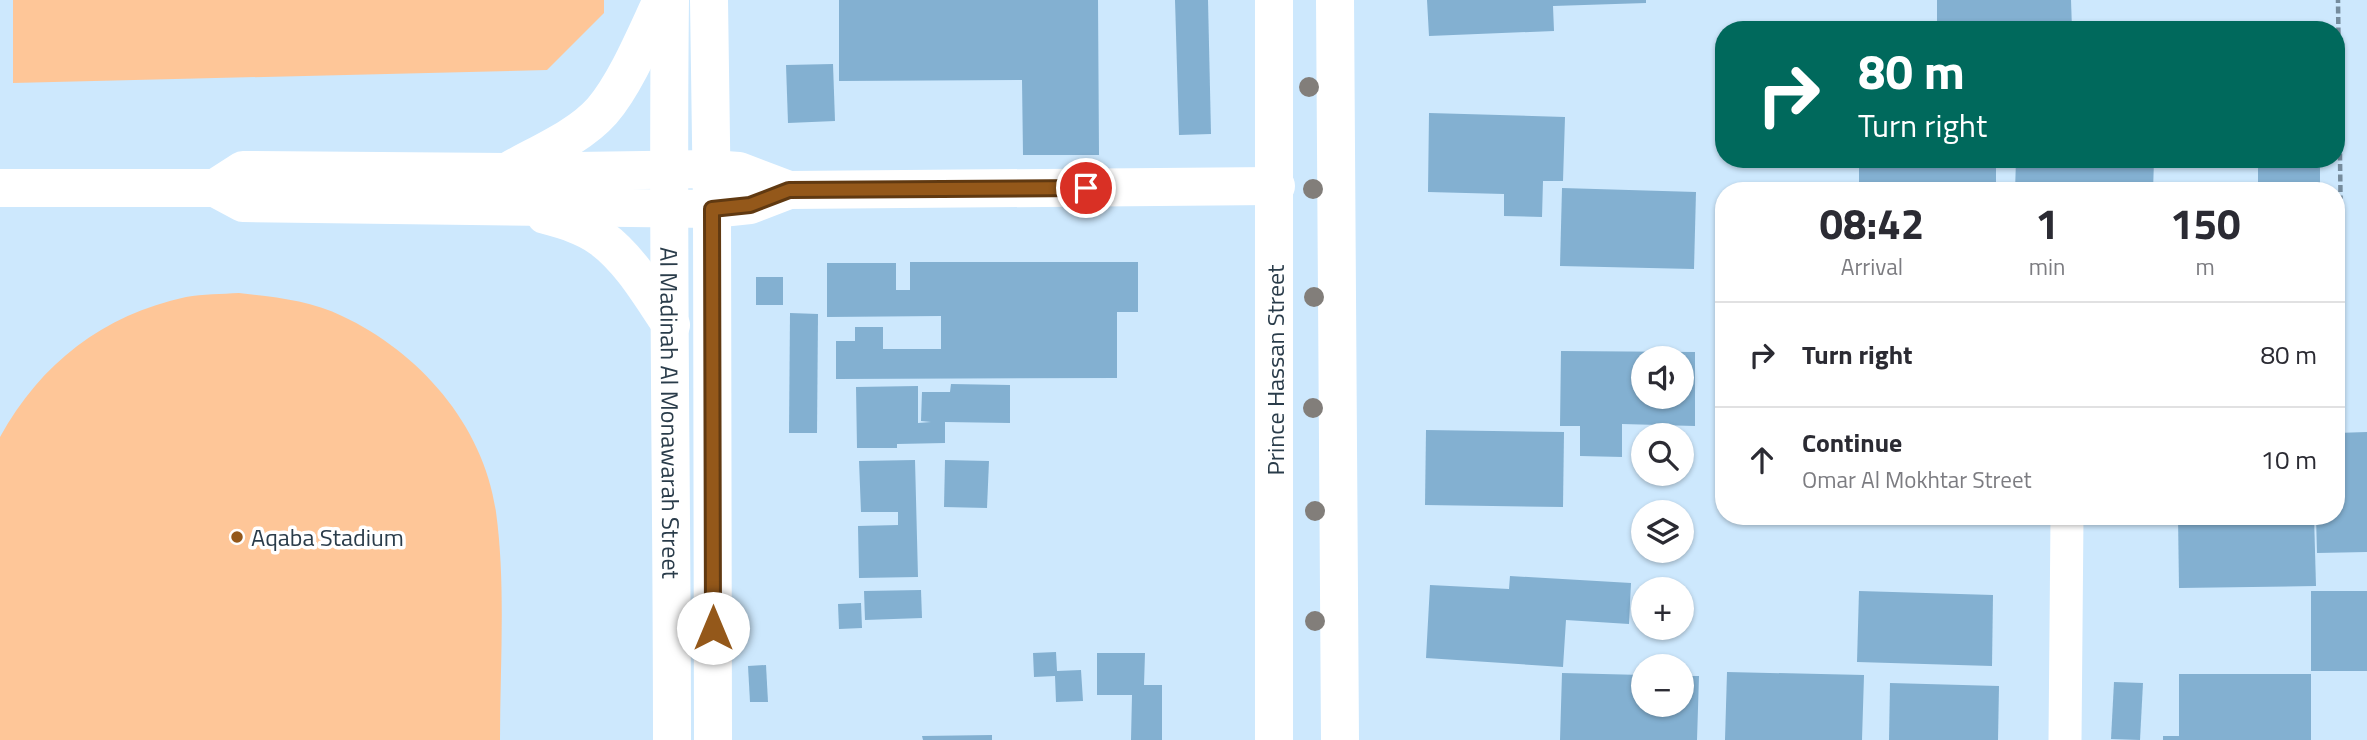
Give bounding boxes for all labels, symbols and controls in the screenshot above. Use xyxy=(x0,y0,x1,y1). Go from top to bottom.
text: 80 m xyxy=(1858,33,1965,108)
icon: right xyxy=(1743,49,1834,140)
text: Turn right xyxy=(1858,101,1987,149)
pin xyxy=(1056,158,1116,218)
icon: arrive xyxy=(1067,169,1105,207)
text: 08:42 xyxy=(1819,191,1924,255)
text: 1 xyxy=(2035,191,2059,255)
text: 150 xyxy=(2170,191,2240,255)
street label: Al Madinah Al Monawarah Street xyxy=(651,247,689,580)
text: Arrival xyxy=(1841,249,1903,284)
text: min xyxy=(2029,249,2065,284)
text: m xyxy=(2196,249,2215,284)
street label: Prince Hassan Street xyxy=(1257,264,1293,476)
text: Turn right xyxy=(1802,335,1913,374)
text: 80 m xyxy=(2260,335,2317,374)
icon: right xyxy=(1743,336,1781,374)
map controls xyxy=(1631,346,1694,717)
button: sound xyxy=(1631,346,1694,409)
button: search xyxy=(1631,423,1694,486)
text: Continue xyxy=(1802,423,1902,462)
text: 10 m xyxy=(2260,440,2317,479)
icon: ahead xyxy=(1743,441,1781,479)
text: Omar Al Mokhtar Street xyxy=(1802,462,2032,497)
button: layers xyxy=(1631,500,1694,563)
place label: Aqaba Stadium xyxy=(251,519,404,555)
marker: Aqaba Stadium xyxy=(229,529,245,545)
button: + xyxy=(1631,577,1694,640)
position arrow xyxy=(676,591,750,665)
button: − xyxy=(1631,654,1694,717)

